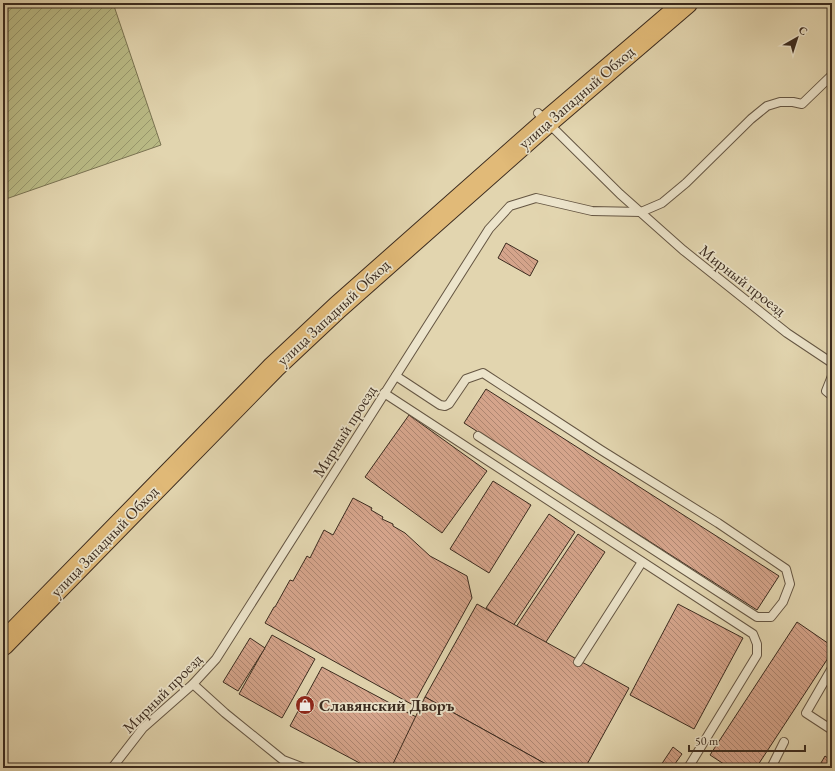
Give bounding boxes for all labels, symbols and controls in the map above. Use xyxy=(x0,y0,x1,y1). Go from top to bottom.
north arrow xyxy=(777,18,817,58)
text: С xyxy=(796,22,811,38)
street label: улица Западный Обход xyxy=(514,41,639,154)
street label: Мирный проезд xyxy=(695,240,791,321)
street label: улица Западный Обход xyxy=(272,254,395,370)
street label: Мирный проезд xyxy=(308,381,381,481)
street label: улица Западный Обход xyxy=(46,481,163,602)
street label: Мирный проезд xyxy=(118,648,207,738)
shop icon: Cлавянский Дворъ xyxy=(294,694,316,716)
place label: Cлавянский Дворъ xyxy=(319,695,455,716)
scale bar xyxy=(689,727,805,753)
text: 50 m xyxy=(695,733,719,749)

